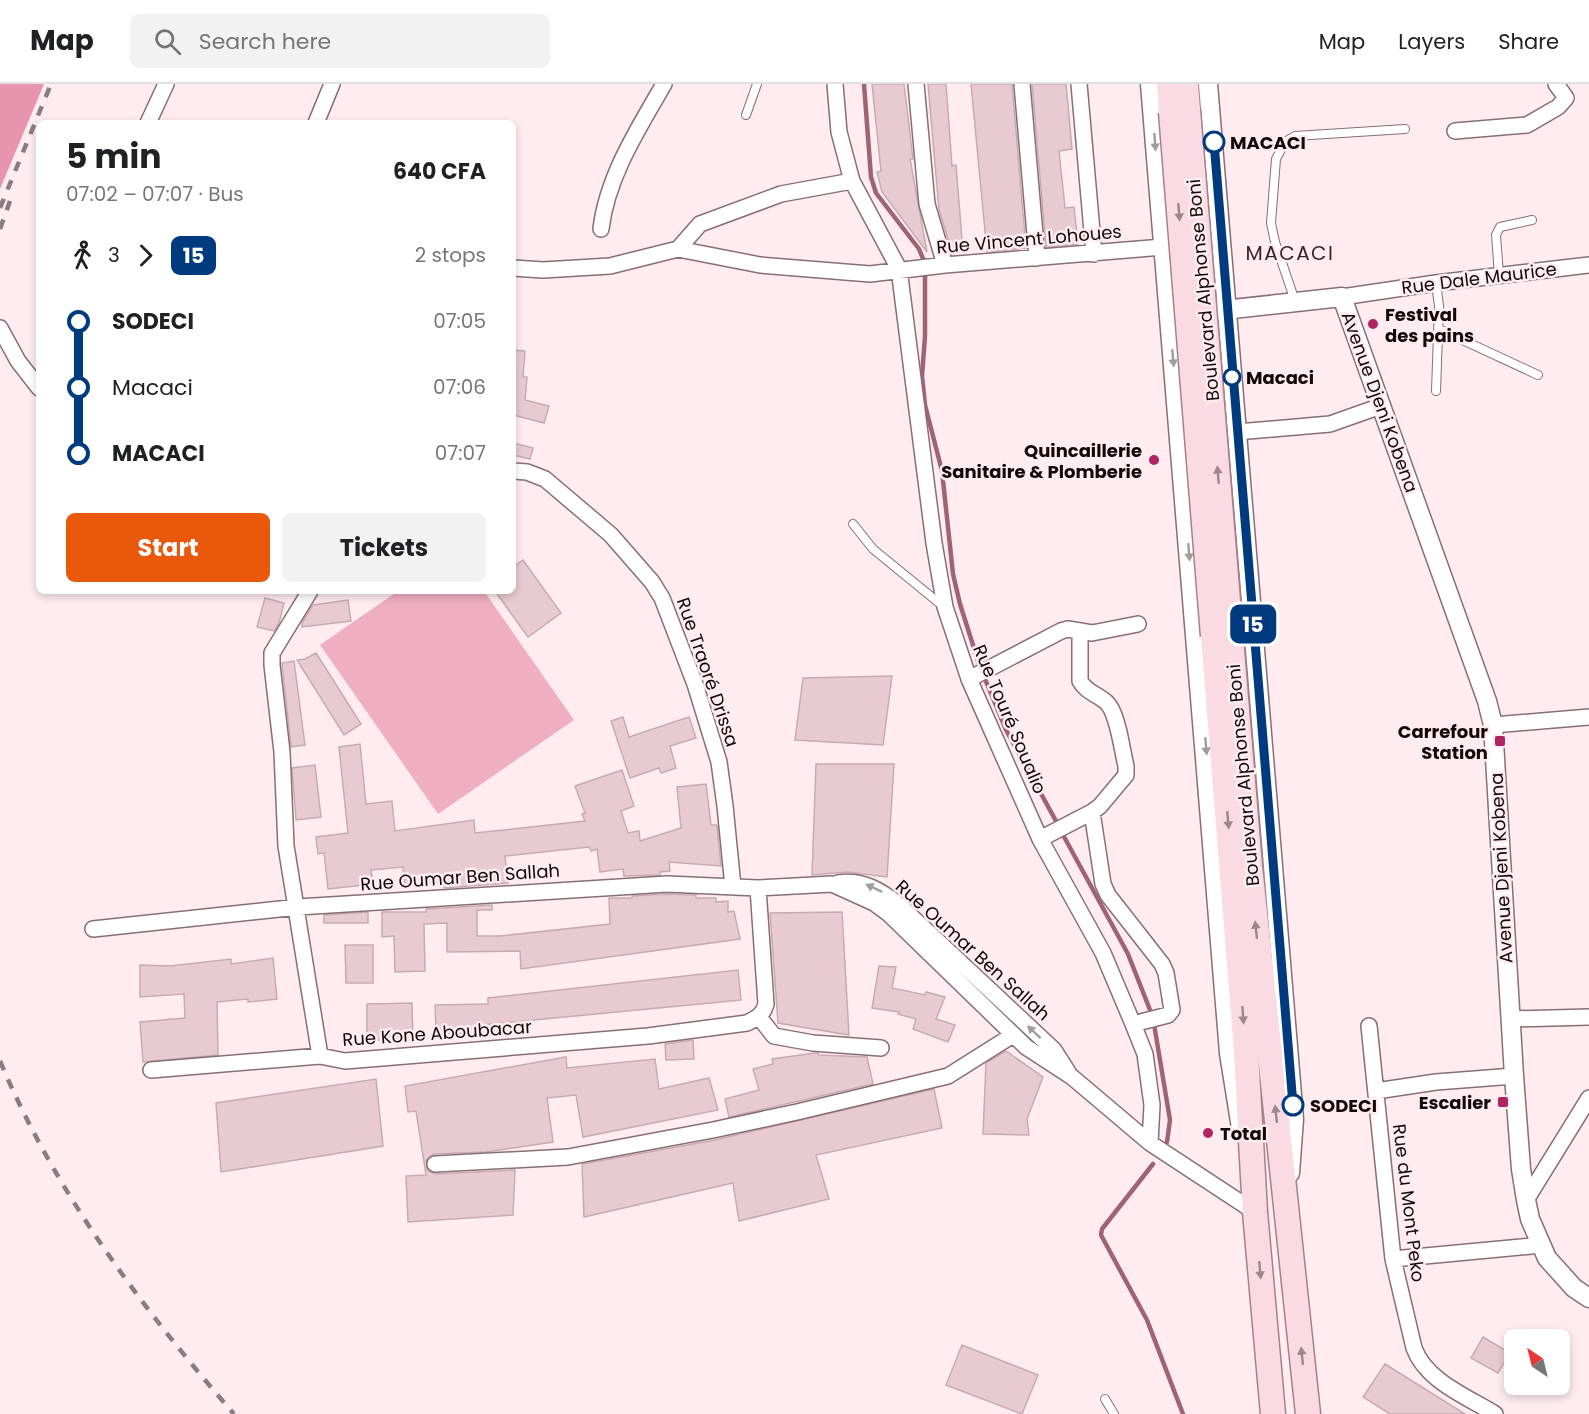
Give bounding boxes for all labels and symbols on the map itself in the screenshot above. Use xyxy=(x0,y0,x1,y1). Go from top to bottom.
place label: MACACI xyxy=(1230,130,1306,155)
marker: MACACI xyxy=(1203,131,1225,153)
one-way arrow xyxy=(1150,133,1160,152)
street label: Boulevard Alphonse Boni xyxy=(1181,178,1225,402)
one-way arrow xyxy=(1174,203,1184,222)
street label: Rue Vincent Lohoues xyxy=(935,218,1123,260)
district label: MACACI xyxy=(1246,239,1334,267)
street label: Rue Dale Maurice xyxy=(1400,256,1558,300)
place label: Festival des pains xyxy=(1385,302,1474,348)
street label: Avenue Djeni Kobena xyxy=(1336,308,1424,496)
marker: Festival des pains xyxy=(1366,317,1380,331)
one-way arrow xyxy=(1168,348,1178,367)
place label: Macaci xyxy=(1246,365,1314,390)
marker: Macaci xyxy=(1223,368,1241,386)
place label: Quincaillerie Sanitaire & Plomberie xyxy=(941,438,1142,484)
marker: Quincaillerie Sanitaire & Plomberie xyxy=(1147,453,1161,467)
one-way arrow xyxy=(1213,465,1223,484)
one-way arrow xyxy=(1184,542,1194,561)
street label: Rue Traoré Drissa xyxy=(671,594,745,750)
line badge: 15 xyxy=(1226,604,1280,644)
street label: Rue Touré Soualio xyxy=(967,640,1053,798)
street label: Boulevard Alphonse Boni xyxy=(1221,663,1265,887)
place label: Carrefour Station xyxy=(1398,719,1488,765)
marker: Carrefour Station xyxy=(1493,734,1507,748)
one-way arrow xyxy=(1201,737,1210,756)
street label: Avenue Djeni Kobena xyxy=(1484,772,1518,964)
one-way arrow xyxy=(1224,811,1233,830)
street label: Rue Oumar Ben Sallah xyxy=(359,858,561,896)
street label: Rue Oumar Ben Sallah xyxy=(890,874,1056,1026)
one-way arrow xyxy=(865,884,882,893)
one-way arrow xyxy=(1252,920,1261,939)
one-way arrow xyxy=(1239,1005,1248,1024)
street label: Rue Kone Aboubacar xyxy=(342,1014,533,1052)
one-way arrow xyxy=(1027,1026,1042,1039)
place label: Escalier xyxy=(1419,1090,1491,1115)
place label: SODECI xyxy=(1310,1093,1377,1118)
marker: SODECI xyxy=(1282,1094,1304,1116)
marker: Escalier xyxy=(1496,1095,1510,1109)
one-way arrow xyxy=(1271,1104,1281,1123)
place label: Total xyxy=(1220,1121,1267,1146)
street label: Rue du Mont Peko xyxy=(1387,1122,1431,1284)
marker: Total xyxy=(1201,1126,1215,1140)
one-way arrow xyxy=(1255,1260,1265,1279)
north arrow xyxy=(1504,1329,1570,1395)
one-way arrow xyxy=(1297,1346,1307,1365)

